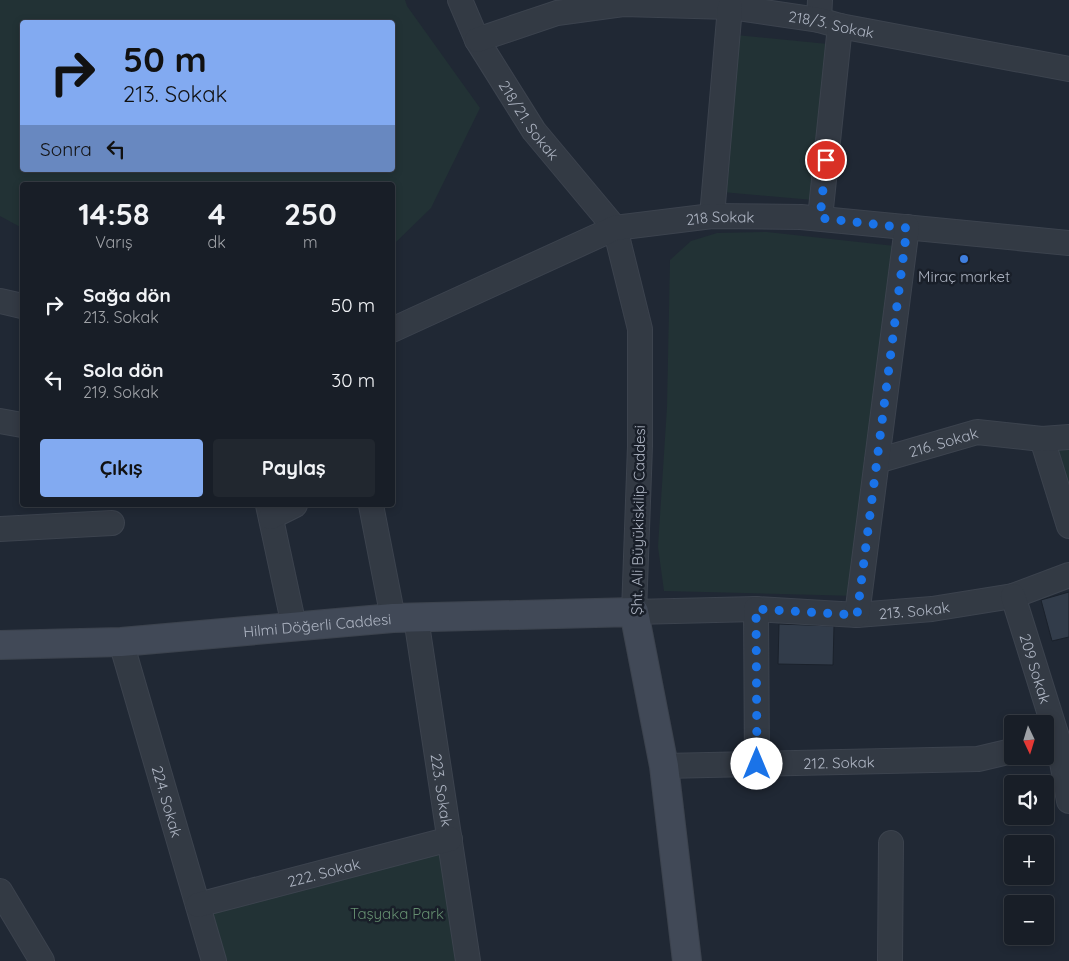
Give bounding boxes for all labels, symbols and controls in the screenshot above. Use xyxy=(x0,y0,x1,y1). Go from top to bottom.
street label: 218/3. Sokak xyxy=(787,6,876,42)
text: 50 m xyxy=(123,37,207,81)
icon: right xyxy=(40,40,105,105)
street label: 218/21. Sokak xyxy=(495,76,564,164)
text: 213. Sokak xyxy=(123,80,227,108)
icon: left xyxy=(102,135,130,163)
text: Sonra xyxy=(40,137,92,161)
pin xyxy=(805,139,847,181)
icon: arrive xyxy=(812,146,840,174)
text: 14:58 xyxy=(78,195,149,233)
text: 4 xyxy=(208,195,226,233)
text: 250 xyxy=(284,195,337,233)
street label: 218 Sokak xyxy=(685,206,754,229)
text: Varış xyxy=(95,232,132,252)
text: dk xyxy=(208,232,226,252)
text: m xyxy=(303,232,318,252)
marker: Miraç market xyxy=(958,253,970,265)
place label: Miraç market xyxy=(918,267,1010,286)
text: Sağa dön xyxy=(83,283,171,307)
icon: right xyxy=(40,291,68,319)
text: 50 m xyxy=(331,293,375,317)
text: 213. Sokak xyxy=(83,307,159,327)
text: Sola dön xyxy=(83,358,164,382)
icon: left xyxy=(40,366,68,394)
text: 30 m xyxy=(331,368,375,392)
text: 219. Sokak xyxy=(83,382,159,402)
street label: 216. Sokak xyxy=(906,423,980,461)
street label: Şht. Ali Büyükiskilip Caddesi xyxy=(627,425,649,615)
button: Çıkış xyxy=(40,439,203,497)
button: Paylaş xyxy=(213,439,375,497)
street label: 213. Sokak xyxy=(878,597,951,623)
street label: Hilmi Döğerli Caddesi xyxy=(242,609,392,641)
street label: 209 Sokak xyxy=(1016,631,1056,706)
north arrow xyxy=(1004,715,1054,765)
map controls xyxy=(1004,715,1054,945)
position arrow xyxy=(730,737,782,789)
street label: 223. Sokak xyxy=(427,752,457,828)
street label: 212. Sokak xyxy=(803,752,875,772)
street label: 224. Sokak xyxy=(148,763,187,839)
button: sound xyxy=(1004,775,1054,825)
button: + xyxy=(1004,835,1054,885)
street label: 222. Sokak xyxy=(285,853,362,891)
button: − xyxy=(1004,895,1054,945)
park label: Taşyaka Park xyxy=(350,904,444,923)

